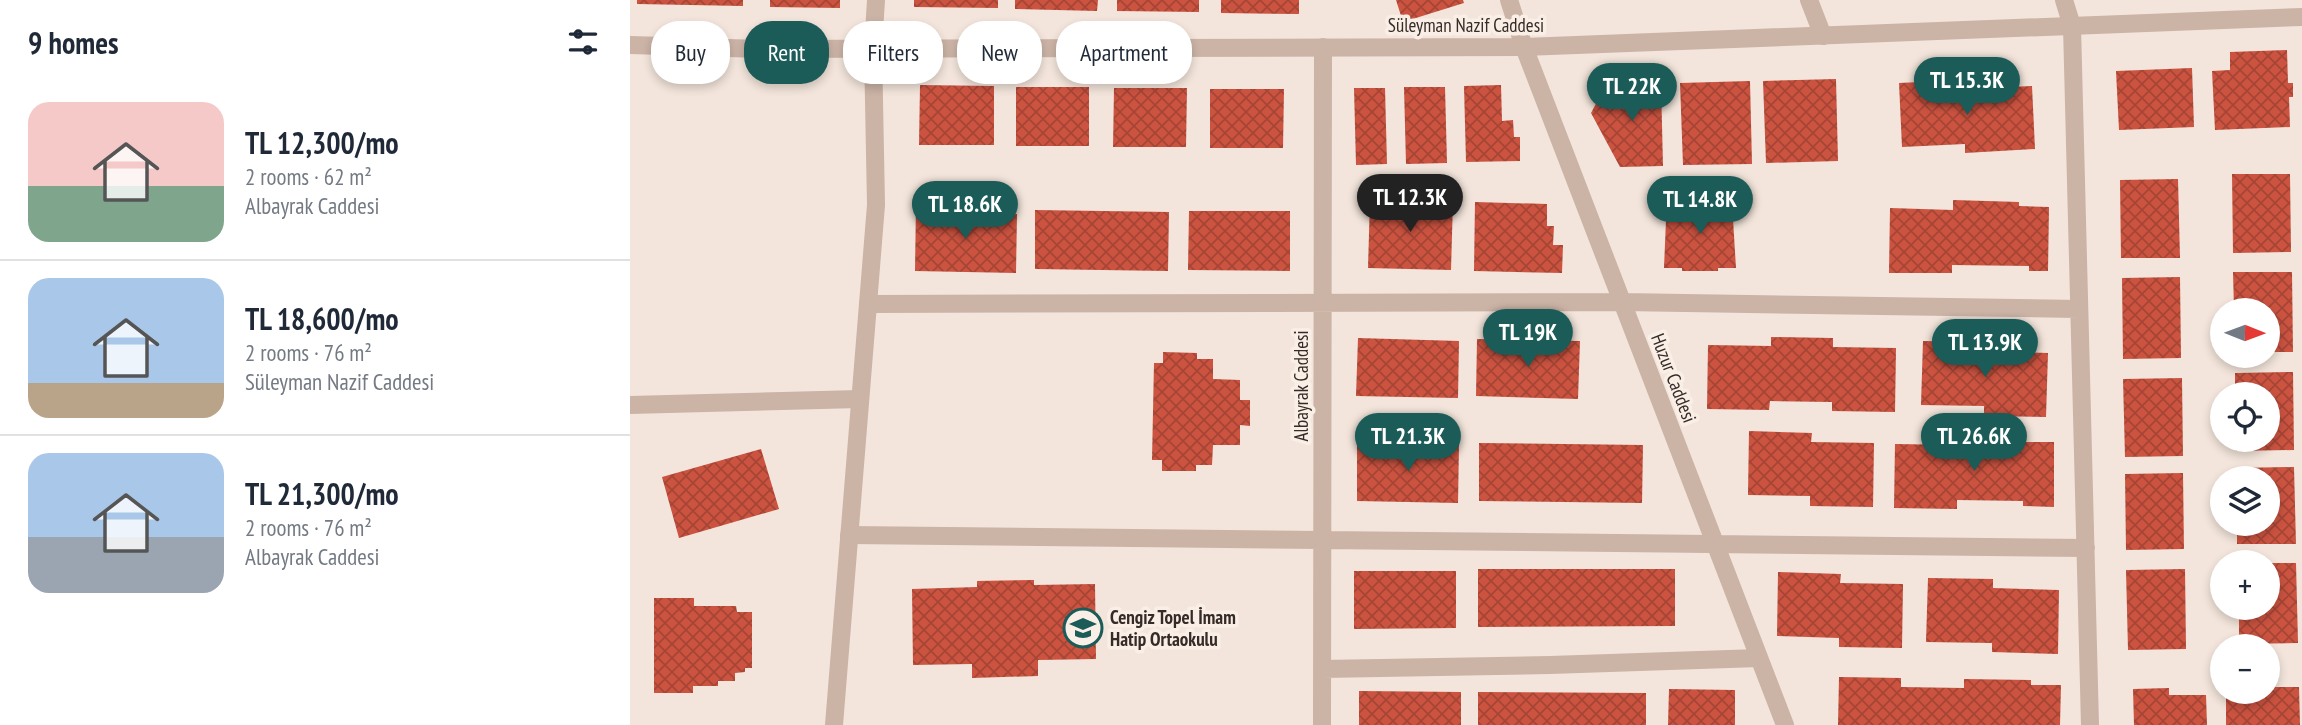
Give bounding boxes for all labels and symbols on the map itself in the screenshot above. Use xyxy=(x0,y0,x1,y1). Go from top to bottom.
street label: Süleyman Nazif Caddesi xyxy=(1388,13,1544,37)
pin: TL 15.3K xyxy=(1895,58,2039,117)
pin: TL 22K xyxy=(1575,64,1689,123)
pin: TL 12.3K xyxy=(1338,174,1482,234)
pin: TL 14.8K xyxy=(1628,176,1772,236)
pin: TL 18.6K xyxy=(893,182,1037,241)
north arrow xyxy=(2210,298,2280,368)
pin: TL 19K xyxy=(1471,310,1585,369)
pin: TL 13.9K xyxy=(1913,320,2057,379)
street label: Albayrak Caddesi xyxy=(1289,330,1313,442)
street label: Huzur Caddesi xyxy=(1646,330,1702,426)
pin: TL 21.3K xyxy=(1336,414,1480,473)
pin: TL 26.6K xyxy=(1902,414,2046,473)
place label: Cengiz Topel İmam Hatip Ortaokulu xyxy=(1110,605,1236,651)
school or university icon: Cengiz Topel İmam Hatip Ortaokulu xyxy=(1062,607,1104,649)

